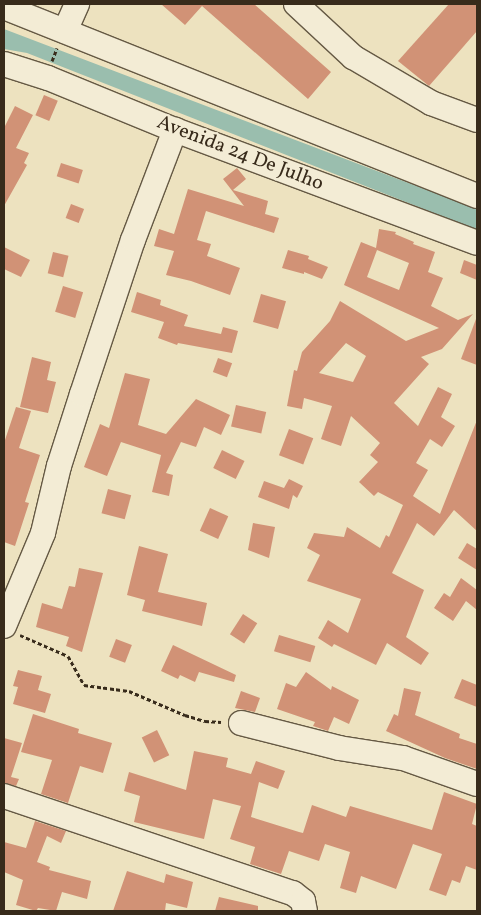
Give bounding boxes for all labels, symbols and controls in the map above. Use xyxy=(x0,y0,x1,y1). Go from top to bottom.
street label: Avenida 24 De Julho xyxy=(153,111,327,197)

